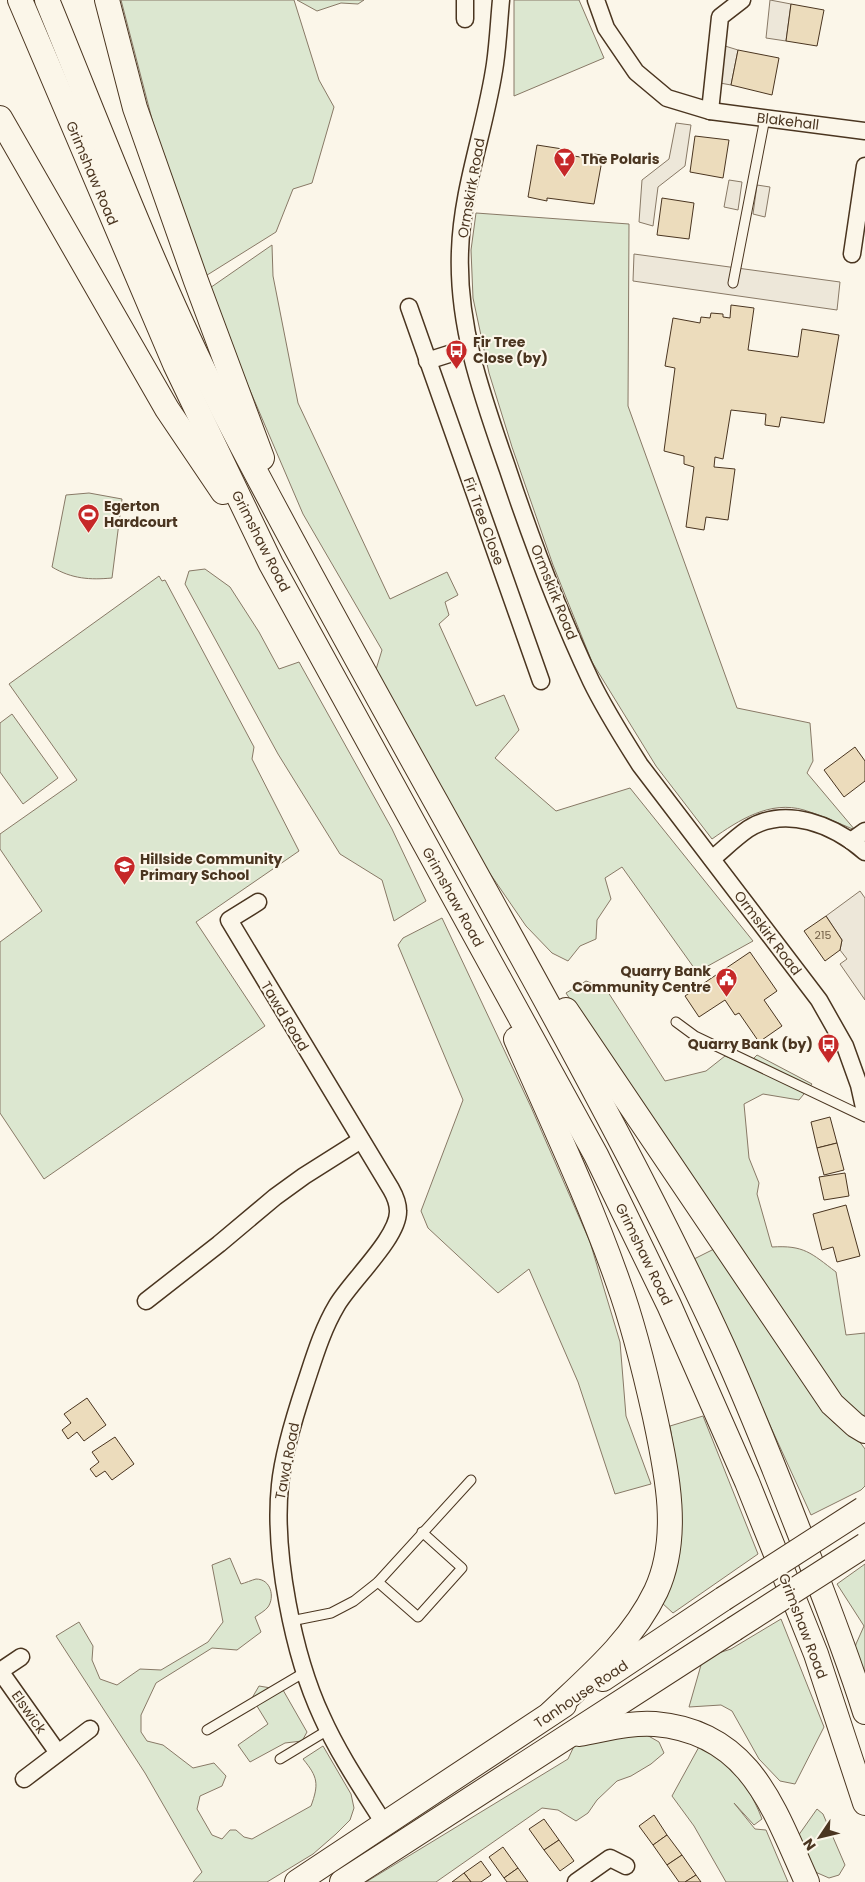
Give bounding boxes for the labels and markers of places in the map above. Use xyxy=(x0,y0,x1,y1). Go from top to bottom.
bar icon: The Polaris xyxy=(553,147,577,178)
place label: The Polaris xyxy=(581,149,660,169)
place label: Fir Tree Close (by) xyxy=(473,332,548,368)
bus stop icon: Fir Tree Close (by) xyxy=(445,338,469,369)
place label: Egerton Hardcourt xyxy=(104,496,178,532)
sports icon: Egerton Hardcourt xyxy=(76,502,100,533)
place label: Hillside Community Primary School xyxy=(140,849,283,885)
school or university icon: Hillside Community Primary School xyxy=(112,855,136,886)
place label: Quarry Bank Community Centre xyxy=(572,961,711,997)
public building icon: Quarry Bank Community Centre xyxy=(715,967,739,998)
bus stop icon: Quarry Bank (by) xyxy=(817,1032,841,1063)
place label: Quarry Bank (by) xyxy=(688,1034,813,1054)

